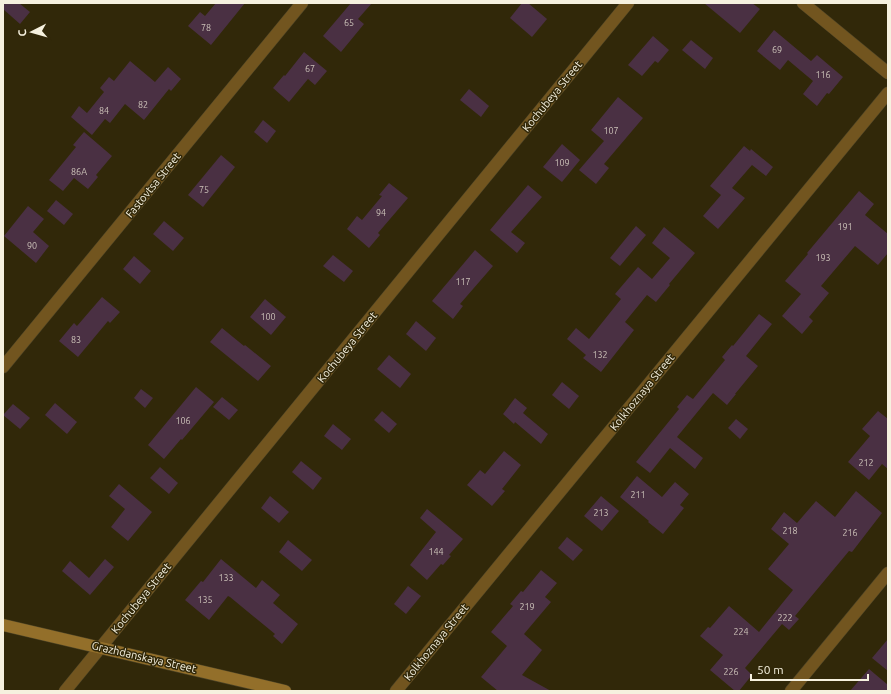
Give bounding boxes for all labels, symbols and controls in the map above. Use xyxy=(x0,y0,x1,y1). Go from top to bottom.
north arrow xyxy=(12,12,52,52)
house number: 65 xyxy=(344,18,354,28)
house number: 78 xyxy=(201,23,211,33)
text: С xyxy=(16,29,28,37)
house number: 69 xyxy=(772,45,782,55)
street label: Kochubeya Street xyxy=(520,58,585,134)
house number: 67 xyxy=(305,64,315,74)
house number: 116 xyxy=(815,70,831,80)
house number: 82 xyxy=(138,100,148,110)
house number: 84 xyxy=(99,106,109,116)
house number: 107 xyxy=(603,126,619,136)
street label: Fastovtsa Street xyxy=(123,150,183,220)
house number: 109 xyxy=(554,158,570,168)
house number: 86А xyxy=(71,167,87,177)
house number: 75 xyxy=(199,185,209,195)
house number: 94 xyxy=(376,208,386,218)
house number: 191 xyxy=(837,222,853,232)
house number: 90 xyxy=(27,241,37,251)
house number: 193 xyxy=(815,253,831,263)
house number: 117 xyxy=(455,277,471,287)
street label: Kochubeya Street xyxy=(315,309,380,385)
house number: 100 xyxy=(260,312,276,322)
house number: 83 xyxy=(71,335,81,345)
house number: 132 xyxy=(592,350,608,360)
street label: Kolkhoznaya Street xyxy=(607,351,677,433)
house number: 106 xyxy=(175,416,191,426)
house number: 212 xyxy=(858,458,874,468)
house number: 211 xyxy=(630,490,646,500)
house number: 213 xyxy=(593,508,609,518)
house number: 218 xyxy=(782,526,798,536)
house number: 216 xyxy=(842,528,858,538)
house number: 144 xyxy=(428,547,444,557)
street label: Kochubeya Street xyxy=(109,560,174,636)
house number: 133 xyxy=(218,573,234,583)
house number: 135 xyxy=(197,595,213,605)
street label: Kolkhoznaya Street xyxy=(401,601,471,683)
house number: 219 xyxy=(519,602,535,612)
house number: 222 xyxy=(777,613,793,623)
house number: 224 xyxy=(733,627,749,637)
street label: Grazhdanskaya Street xyxy=(91,639,198,675)
scale bar xyxy=(751,656,868,682)
text: 50 m xyxy=(757,663,784,676)
house number: 226 xyxy=(723,667,739,677)

